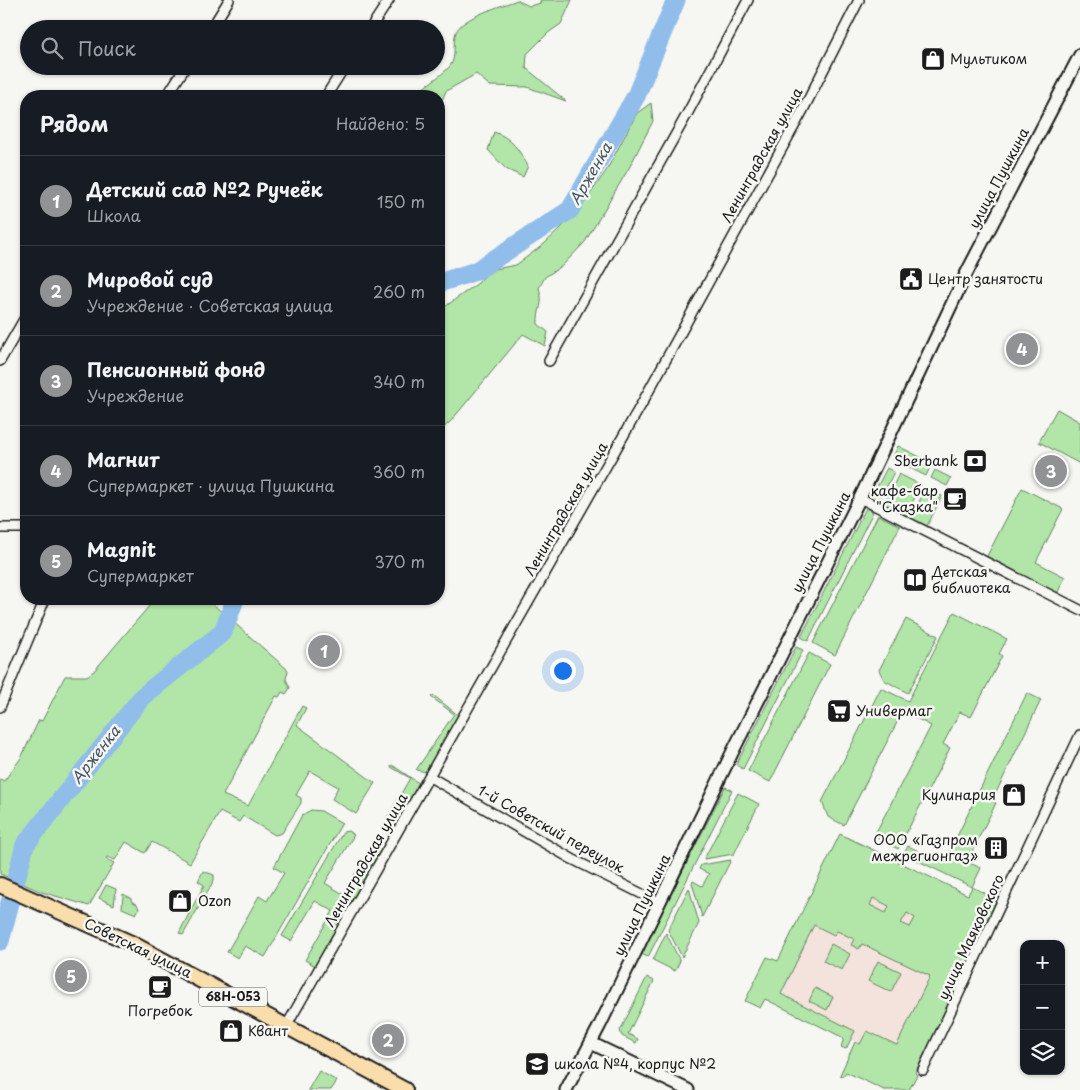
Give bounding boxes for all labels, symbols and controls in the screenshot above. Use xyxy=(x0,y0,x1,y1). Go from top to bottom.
search box xyxy=(20,20,445,75)
icon: search xyxy=(38,34,66,62)
text: Поиск xyxy=(78,34,136,62)
shop icon: Мультиком xyxy=(920,46,946,72)
place label: Мультиком xyxy=(950,48,1027,69)
street label: Ленинградская улица xyxy=(716,83,808,226)
text: Рядом xyxy=(40,107,108,139)
text: Найдено: 5 xyxy=(336,111,425,135)
street label: улица Пушкина xyxy=(963,124,1034,232)
water label: Арженка xyxy=(563,137,617,209)
text: Детский сад №2 Ручеёк xyxy=(87,175,323,203)
text: 1 xyxy=(52,189,60,213)
text: 150 m xyxy=(377,189,425,213)
text: Школа xyxy=(87,203,141,227)
text: Мировой суд xyxy=(87,265,213,293)
public building icon: Центр занятости xyxy=(898,266,924,292)
place label: Центр занятости xyxy=(928,268,1043,289)
text: 2 xyxy=(50,279,62,303)
text: 260 m xyxy=(373,279,425,303)
text: Учреждение · Советская улица xyxy=(87,293,333,317)
pin: 4 xyxy=(1006,330,1038,368)
text: Пенсионный фонд xyxy=(87,355,265,383)
text: 3 xyxy=(51,369,61,393)
text: 340 m xyxy=(373,369,425,393)
text: Учреждение xyxy=(87,383,184,407)
street label: Ленинградская улица xyxy=(519,438,613,580)
text: Магнит xyxy=(87,445,159,473)
bank icon: Sberbank xyxy=(962,448,988,474)
place label: Sberbank xyxy=(894,450,958,471)
pin: 3 xyxy=(1035,452,1067,490)
text: 4 xyxy=(51,459,61,483)
text: 360 m xyxy=(373,459,425,483)
text: Супермаркет · улица Пушкина xyxy=(87,473,335,497)
place label: кафе-бар "Сказка" xyxy=(871,480,938,517)
cafe icon: кафе-бар "Сказка" xyxy=(942,486,968,512)
street label: улица Пушкина xyxy=(786,487,855,596)
text: Magnit xyxy=(87,535,156,563)
text: 5 xyxy=(51,549,61,573)
text: 370 m xyxy=(375,549,425,573)
place label: Детская библиотека xyxy=(931,561,1011,598)
text: Супермаркет xyxy=(87,563,194,587)
library icon: Детская библиотека xyxy=(902,567,928,593)
pin: 1 xyxy=(308,632,340,670)
your location xyxy=(550,658,576,684)
supermarket icon: Универмаг xyxy=(826,698,852,724)
place label: Универмаг xyxy=(856,700,933,721)
water label: Арженка xyxy=(65,720,125,788)
street label: 1-й Советский переулок xyxy=(474,779,629,878)
shop icon: Кулинария xyxy=(1001,782,1027,808)
place label: Кулинария xyxy=(922,784,996,805)
street label: Ленинградская улица xyxy=(319,789,413,931)
place label: ООО «Газпром межрегионгаз» xyxy=(872,829,978,866)
building icon: ООО «Газпром межрегионгаз» xyxy=(983,835,1009,861)
street label: улица Пушкина xyxy=(608,850,675,959)
street label: улица Маяковского xyxy=(932,870,1009,1003)
shop icon: Ozon xyxy=(167,888,193,914)
place label: Ozon xyxy=(198,890,231,911)
street label: Советская улица xyxy=(81,912,196,983)
map controls xyxy=(1020,940,1065,1075)
button: + xyxy=(1020,940,1065,985)
pin: 5 xyxy=(55,957,87,995)
cafe icon: Погребок xyxy=(147,974,173,1000)
button: − xyxy=(1020,985,1065,1030)
road number: 68Н-053 xyxy=(199,988,267,1006)
place label: Погребок xyxy=(128,1000,193,1021)
shop icon: Квант xyxy=(218,1018,244,1044)
place label: Квант xyxy=(248,1020,289,1041)
pin: 2 xyxy=(372,1021,404,1059)
button: layers xyxy=(1020,1030,1065,1075)
school or university icon: школа №4, корпус №2 xyxy=(524,1051,550,1077)
place label: школа №4, корпус №2 xyxy=(554,1053,716,1074)

